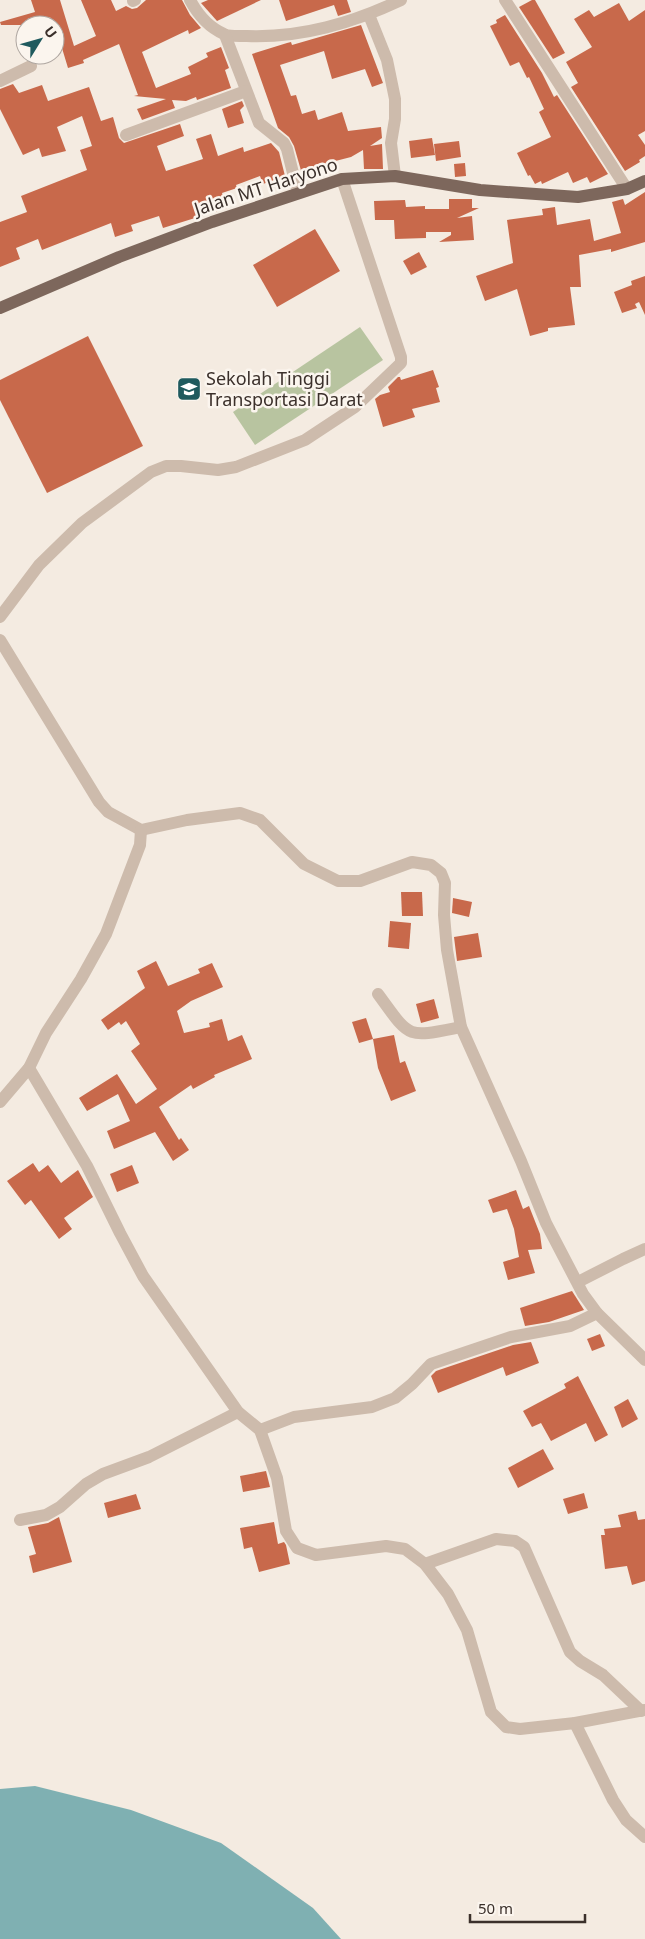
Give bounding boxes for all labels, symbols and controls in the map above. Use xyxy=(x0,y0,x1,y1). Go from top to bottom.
north arrow xyxy=(15,15,65,65)
text: U xyxy=(40,22,62,42)
street label: Jalan MT Haryono xyxy=(189,152,341,221)
place label: Sekolah Tinggi Transportasi Darat xyxy=(206,366,363,411)
school or university icon: Sekolah Tinggi Transportasi Darat xyxy=(176,376,202,402)
scale bar xyxy=(470,1892,585,1924)
text: 50 m xyxy=(478,1898,513,1918)

